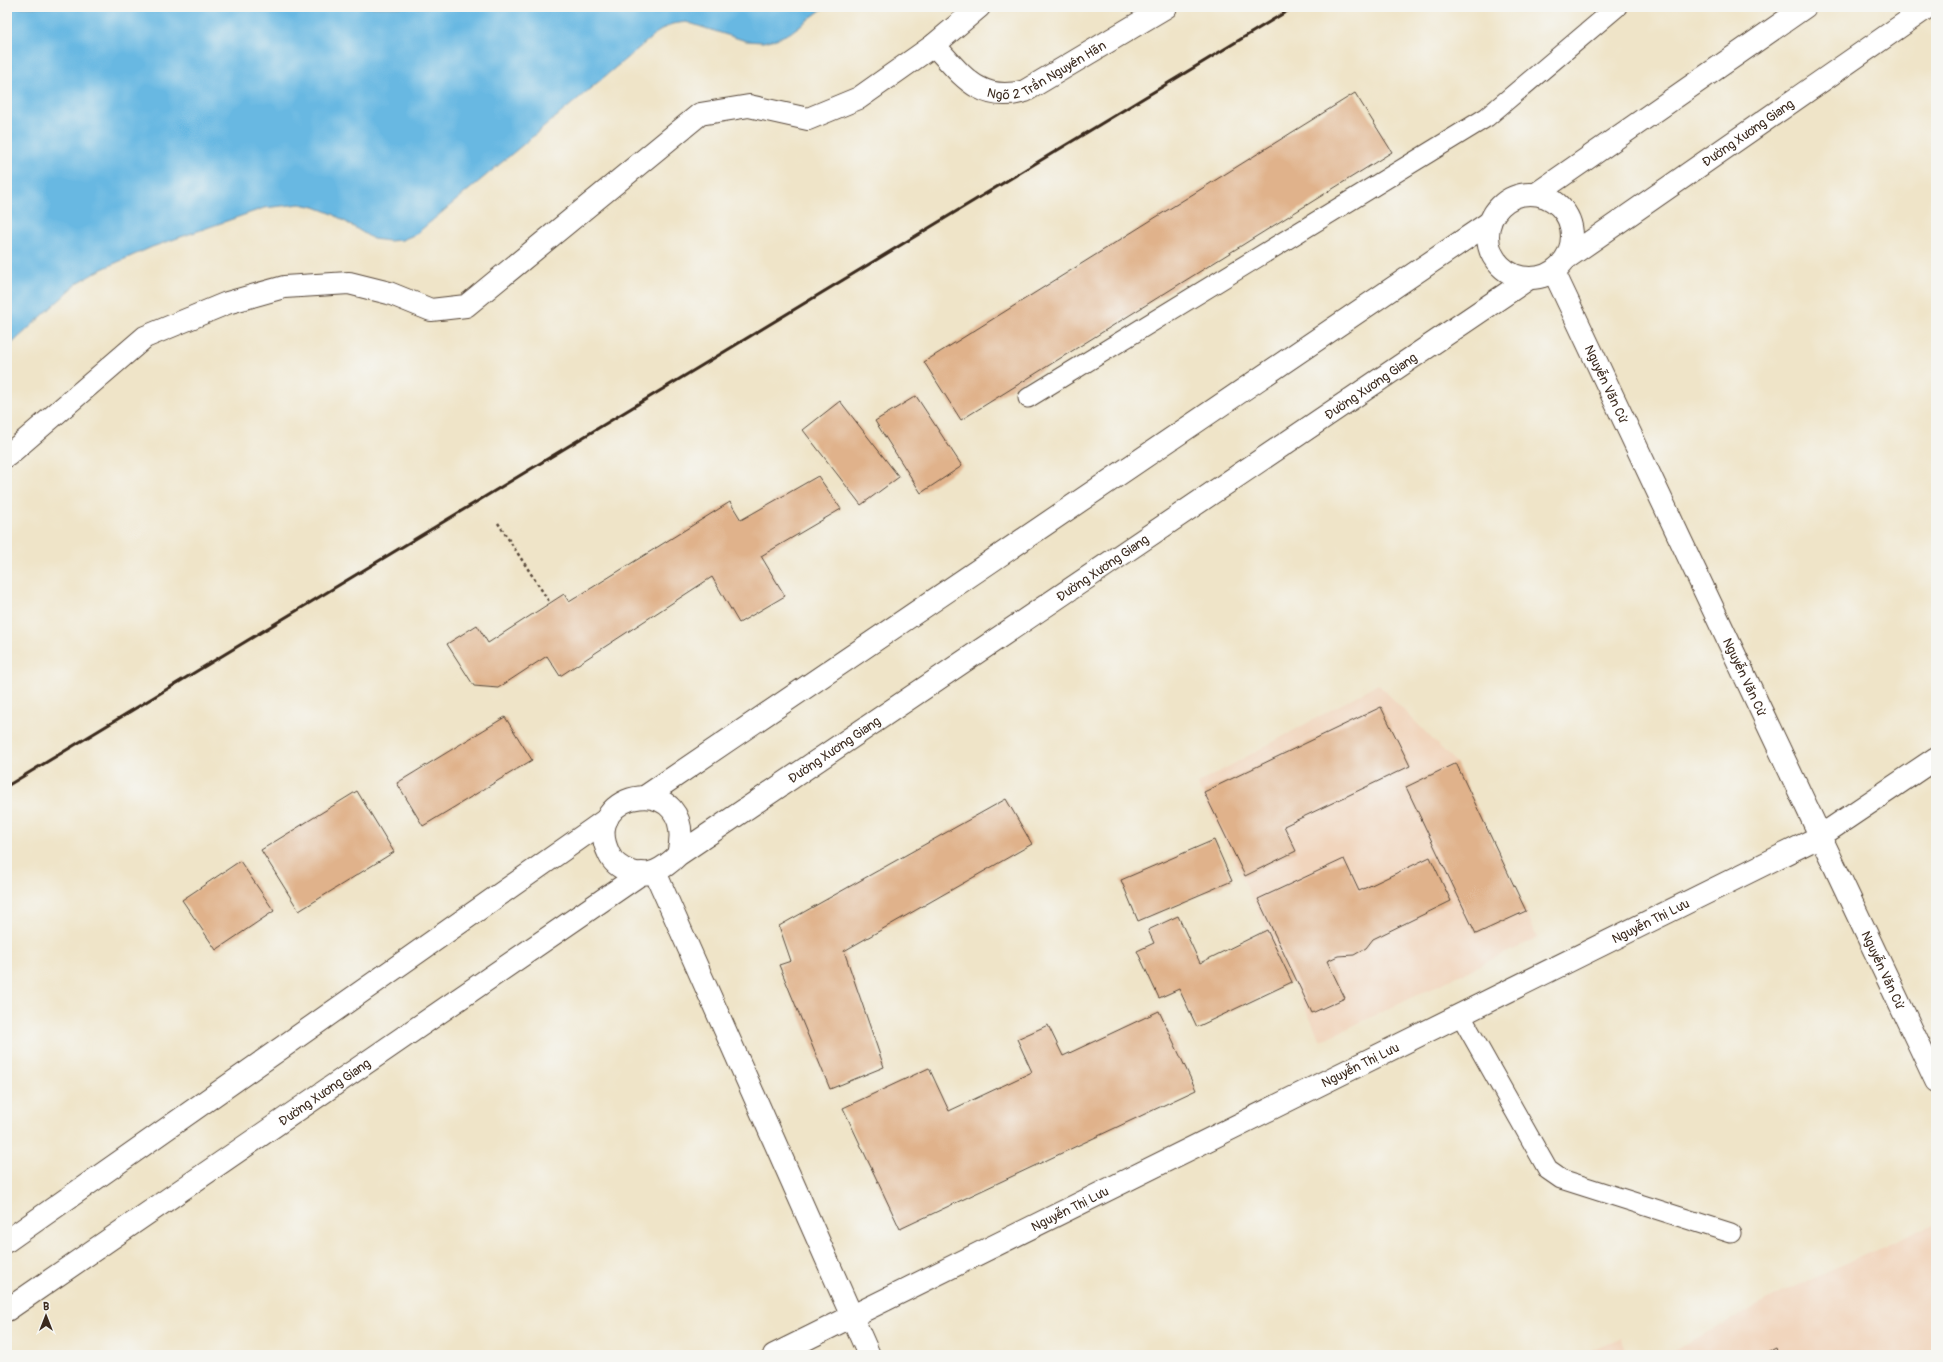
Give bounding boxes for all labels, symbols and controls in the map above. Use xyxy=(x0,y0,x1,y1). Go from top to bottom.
street label: Ngõ 2 Trần Nguyên Hãn xyxy=(985,38,1109,103)
street label: Đường Xương Giang xyxy=(1699,96,1798,171)
street label: Nguyễn Văn Cừ xyxy=(1581,343,1631,427)
street label: Đường Xương Giang xyxy=(1322,349,1421,424)
street label: Đường Xương Giang xyxy=(1054,531,1152,605)
street label: Nguyễn Văn Cừ xyxy=(1719,636,1770,720)
street label: Đường Xương Giang xyxy=(785,713,884,787)
street label: Nguyễn Thị Lưu xyxy=(1609,896,1692,947)
street label: Nguyễn Văn Cừ xyxy=(1857,929,1908,1012)
street label: Nguyễn Thị Lưu xyxy=(1319,1040,1402,1091)
street label: Đường Xương Giang xyxy=(276,1055,374,1130)
street label: Nguyễn Thị Lưu xyxy=(1029,1183,1111,1235)
north arrow xyxy=(26,1296,66,1336)
text: B xyxy=(43,1300,49,1313)

